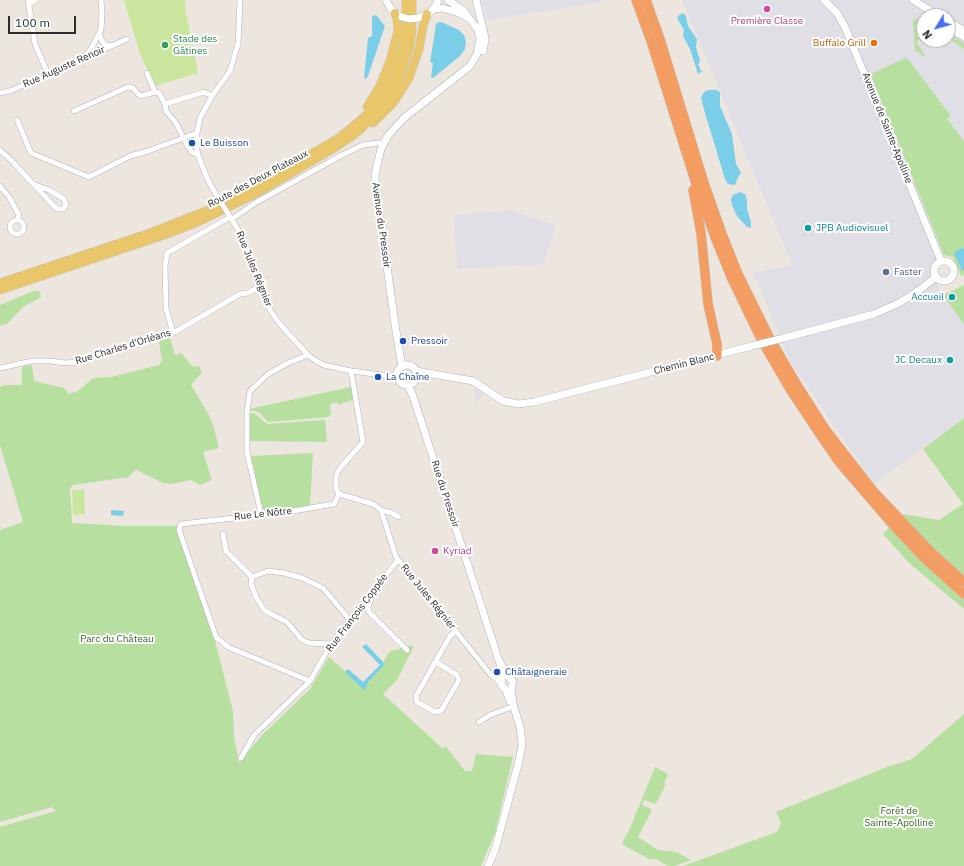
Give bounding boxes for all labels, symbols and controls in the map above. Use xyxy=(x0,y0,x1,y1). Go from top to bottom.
marker: Première Classe xyxy=(762,4,772,14)
scale bar xyxy=(10,8,78,34)
north arrow xyxy=(916,8,956,48)
text: 100 m xyxy=(15,15,50,30)
place label: Première Classe xyxy=(731,15,803,27)
text: N xyxy=(919,27,935,42)
place label: Stade des Gâtines xyxy=(173,33,217,56)
place label: Buffalo Grill xyxy=(813,37,866,49)
marker: Buffalo Grill xyxy=(869,38,879,48)
marker: Stade des Gâtines xyxy=(160,40,170,50)
street label: Rue Auguste Renoir xyxy=(21,44,107,90)
street label: Avenue de Sainte-Apolline xyxy=(859,71,915,185)
place label: Le Buisson xyxy=(200,137,248,149)
marker: Le Buisson xyxy=(187,138,197,148)
street label: Route des Deux Plateaux xyxy=(206,147,310,211)
street label: Avenue du Pressoir xyxy=(369,182,393,268)
place label: JPB Audiovisuel xyxy=(816,222,888,234)
marker: JPB Audiovisuel xyxy=(803,223,813,233)
street label: Rue Jules Régnier xyxy=(233,229,275,309)
place label: Faster xyxy=(894,266,922,278)
marker: Faster xyxy=(881,267,891,277)
place label: Accueil xyxy=(911,291,944,303)
marker: Accueil xyxy=(947,292,957,302)
street label: Rue Charles d'Orléans xyxy=(74,327,172,367)
place label: Pressoir xyxy=(411,335,448,347)
marker: Pressoir xyxy=(398,336,408,346)
street label: Chemin Blanc xyxy=(652,351,716,377)
place label: JC Decaux xyxy=(895,354,942,366)
marker: JC Decaux xyxy=(945,355,955,365)
place label: La Chaîne xyxy=(386,371,430,383)
marker: La Chaîne xyxy=(373,372,383,382)
street label: Rue du Pressoir xyxy=(428,459,462,529)
street label: Rue Le Nôtre xyxy=(234,505,292,523)
place label: Kyriad xyxy=(443,545,472,557)
marker: Kyriad xyxy=(430,546,440,556)
street label: Rue Jules Régnier xyxy=(398,562,458,632)
street label: Rue François Coppée xyxy=(324,572,390,654)
park label: Parc du Château xyxy=(80,633,154,645)
place label: Châtaigneraie xyxy=(505,666,567,678)
marker: Châtaigneraie xyxy=(492,667,502,677)
park label: Forêt de Sainte-Apolline xyxy=(864,805,934,828)

